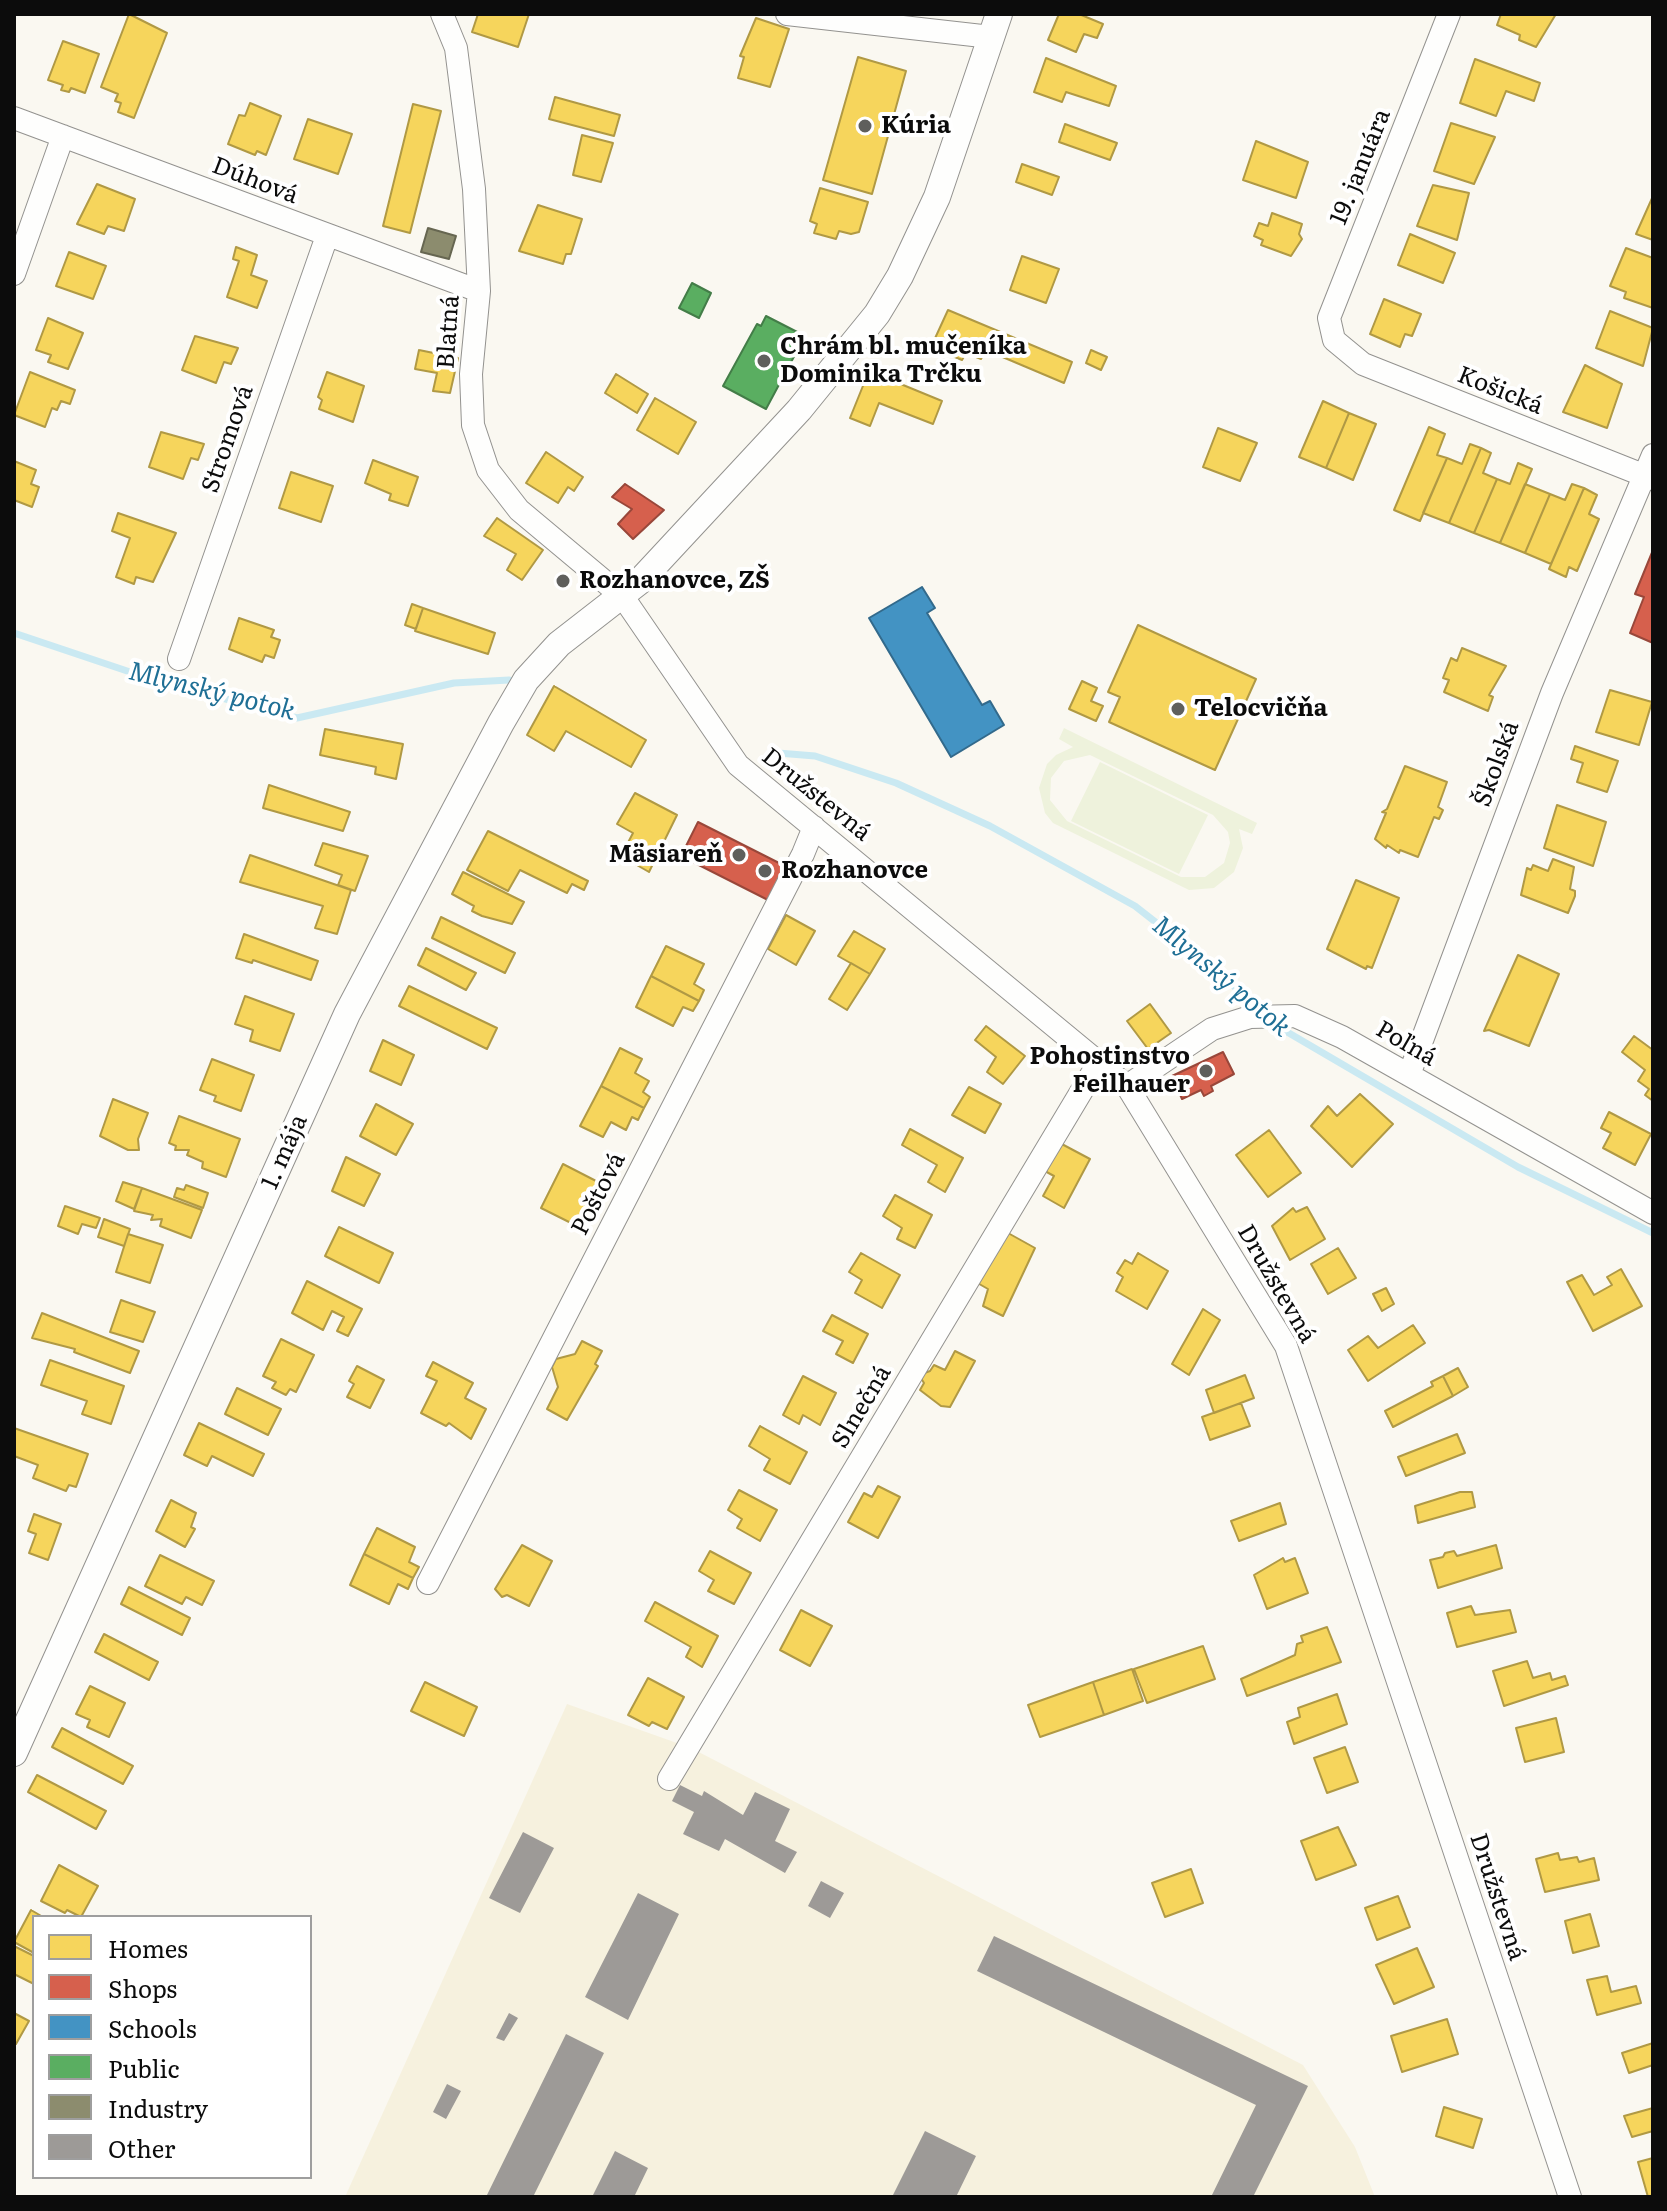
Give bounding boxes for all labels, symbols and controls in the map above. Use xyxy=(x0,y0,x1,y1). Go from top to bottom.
street label: 19. januára xyxy=(1325,105,1397,229)
place label: Kúria xyxy=(881,112,951,140)
marker: Kúria xyxy=(856,117,874,135)
street label: Dúhová xyxy=(208,151,302,211)
street label: Blatná xyxy=(432,294,466,370)
place label: Chrám bl. mučeníka Dominika Trčku xyxy=(780,333,1027,389)
marker: Chrám bl. mučeníka Dominika Trčku xyxy=(755,352,773,370)
street label: Košická xyxy=(1453,361,1547,421)
street label: Stromová xyxy=(196,381,260,497)
place label: Rozhanovce, ZŠ xyxy=(579,567,770,595)
marker: Rozhanovce, ZŠ xyxy=(554,572,572,590)
water label: Mlynský potok xyxy=(125,656,299,728)
place label: Telocvičňa xyxy=(1194,695,1328,723)
marker: Telocvičňa xyxy=(1169,700,1187,718)
street label: Školská xyxy=(1468,717,1526,811)
street label: Družstevná xyxy=(756,742,876,848)
place label: Mäsiareň xyxy=(609,841,723,869)
marker: Mäsiareň xyxy=(730,846,748,864)
place label: Rozhanovce xyxy=(781,857,928,885)
marker: Rozhanovce xyxy=(756,862,774,880)
water label: Mlynský potok xyxy=(1146,910,1296,1044)
street label: Poľná xyxy=(1370,1015,1442,1073)
place label: Pohostinstvo Feilhauer xyxy=(1029,1043,1190,1099)
marker: Pohostinstvo Feilhauer xyxy=(1197,1062,1215,1080)
street label: 1. mája xyxy=(256,1110,314,1194)
street label: Poštová xyxy=(566,1148,632,1240)
street label: Družstevná xyxy=(1231,1220,1321,1348)
street label: Slnečná xyxy=(826,1360,898,1454)
street label: Družstevná xyxy=(1463,1830,1531,1964)
legend xyxy=(32,1915,312,2179)
text: Homes xyxy=(108,1930,188,1965)
text: Shops xyxy=(108,1970,177,2005)
text: Schools xyxy=(108,2010,197,2045)
text: Public xyxy=(108,2050,179,2085)
text: Industry xyxy=(108,2090,208,2125)
text: Other xyxy=(108,2130,175,2165)

